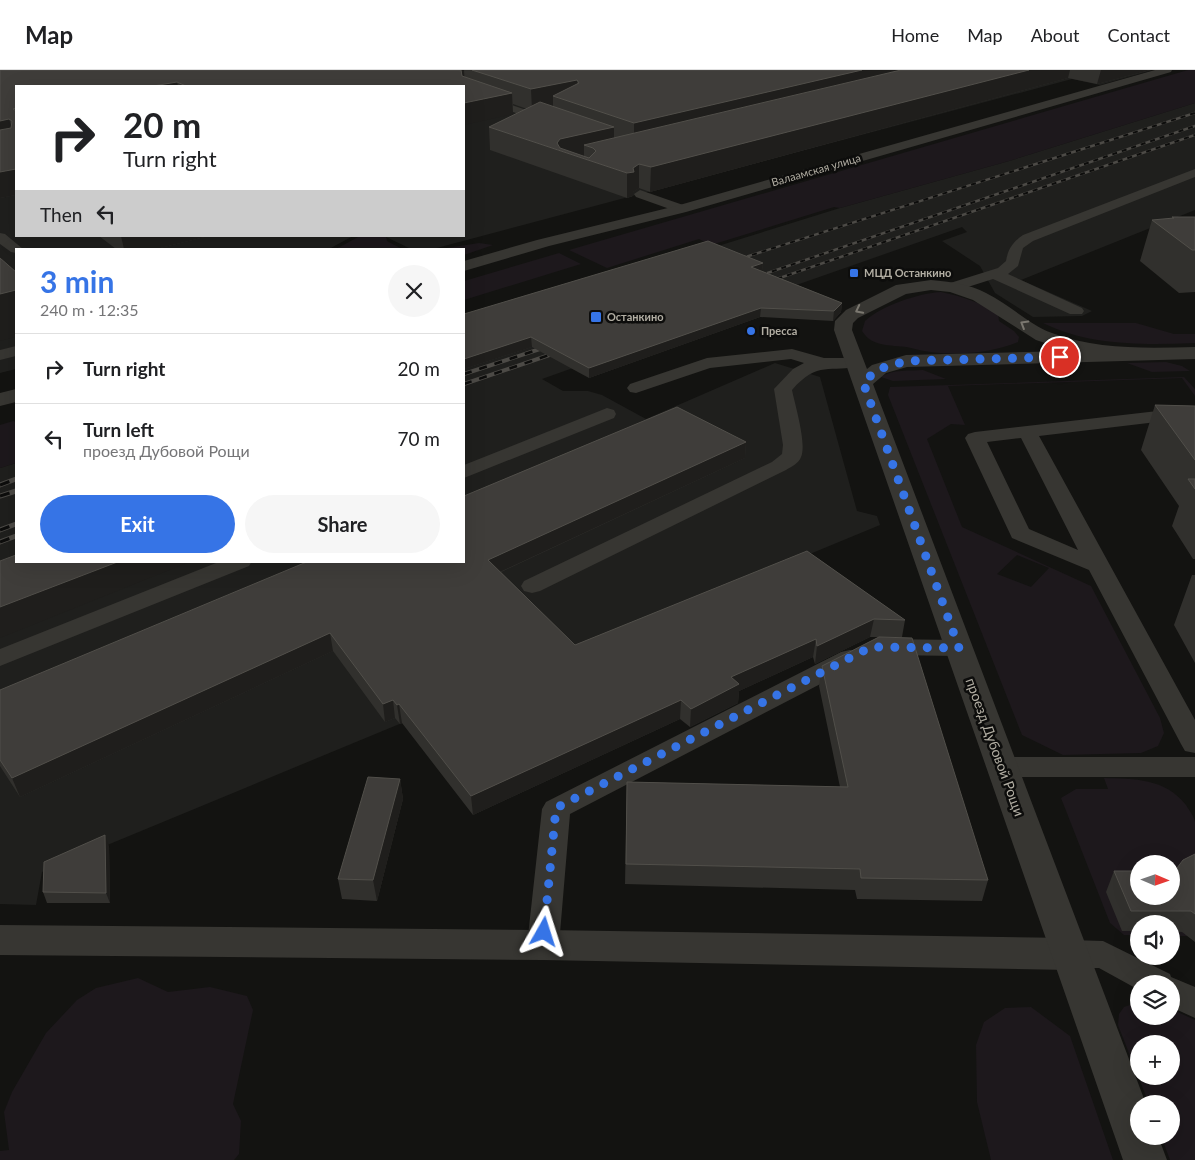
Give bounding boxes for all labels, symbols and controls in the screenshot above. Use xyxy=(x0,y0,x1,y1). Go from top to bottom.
text: Map xyxy=(25,20,73,49)
text: Home xyxy=(891,24,939,46)
text: Map xyxy=(967,24,1003,46)
text: About xyxy=(1031,24,1080,46)
text: Contact xyxy=(1108,24,1170,46)
text: 20 m xyxy=(123,103,201,145)
icon: right xyxy=(40,105,105,170)
text: Turn right xyxy=(123,145,217,172)
street label: Валаамская улица xyxy=(770,151,862,188)
icon: left xyxy=(92,200,120,228)
text: Then xyxy=(40,203,82,226)
text: 3 min xyxy=(40,263,114,299)
button: close xyxy=(388,265,440,317)
place label: МЦД Останкино xyxy=(864,266,951,279)
marker: МЦД Останкино xyxy=(848,267,860,279)
text: 240 m · 12:35 xyxy=(40,300,139,319)
one-way arrow xyxy=(856,304,865,314)
marker: Останкино xyxy=(589,310,603,324)
place label: Останкино xyxy=(607,310,664,323)
one-way arrow xyxy=(1020,321,1029,331)
place label: Пресса xyxy=(761,324,797,337)
marker: Пресса xyxy=(745,325,757,337)
pin xyxy=(1039,336,1081,378)
icon: arrive xyxy=(1046,343,1074,371)
icon: right xyxy=(40,355,68,383)
text: Turn right xyxy=(83,357,165,380)
text: 20 m xyxy=(397,357,440,380)
text: Turn left xyxy=(83,418,154,441)
icon: left xyxy=(40,425,68,453)
text: 70 m xyxy=(397,427,440,450)
text: проезд Дубовой Рощи xyxy=(83,441,250,460)
button: Exit xyxy=(40,495,235,553)
button: Share xyxy=(245,495,440,553)
street label: проезд Дубовой Рощи xyxy=(963,675,1028,818)
north arrow xyxy=(1130,855,1180,905)
map controls xyxy=(1130,855,1180,1145)
position arrow xyxy=(517,905,569,957)
button: sound xyxy=(1130,915,1180,965)
button: layers xyxy=(1130,975,1180,1025)
button: + xyxy=(1130,1035,1180,1085)
button: − xyxy=(1130,1095,1180,1145)

